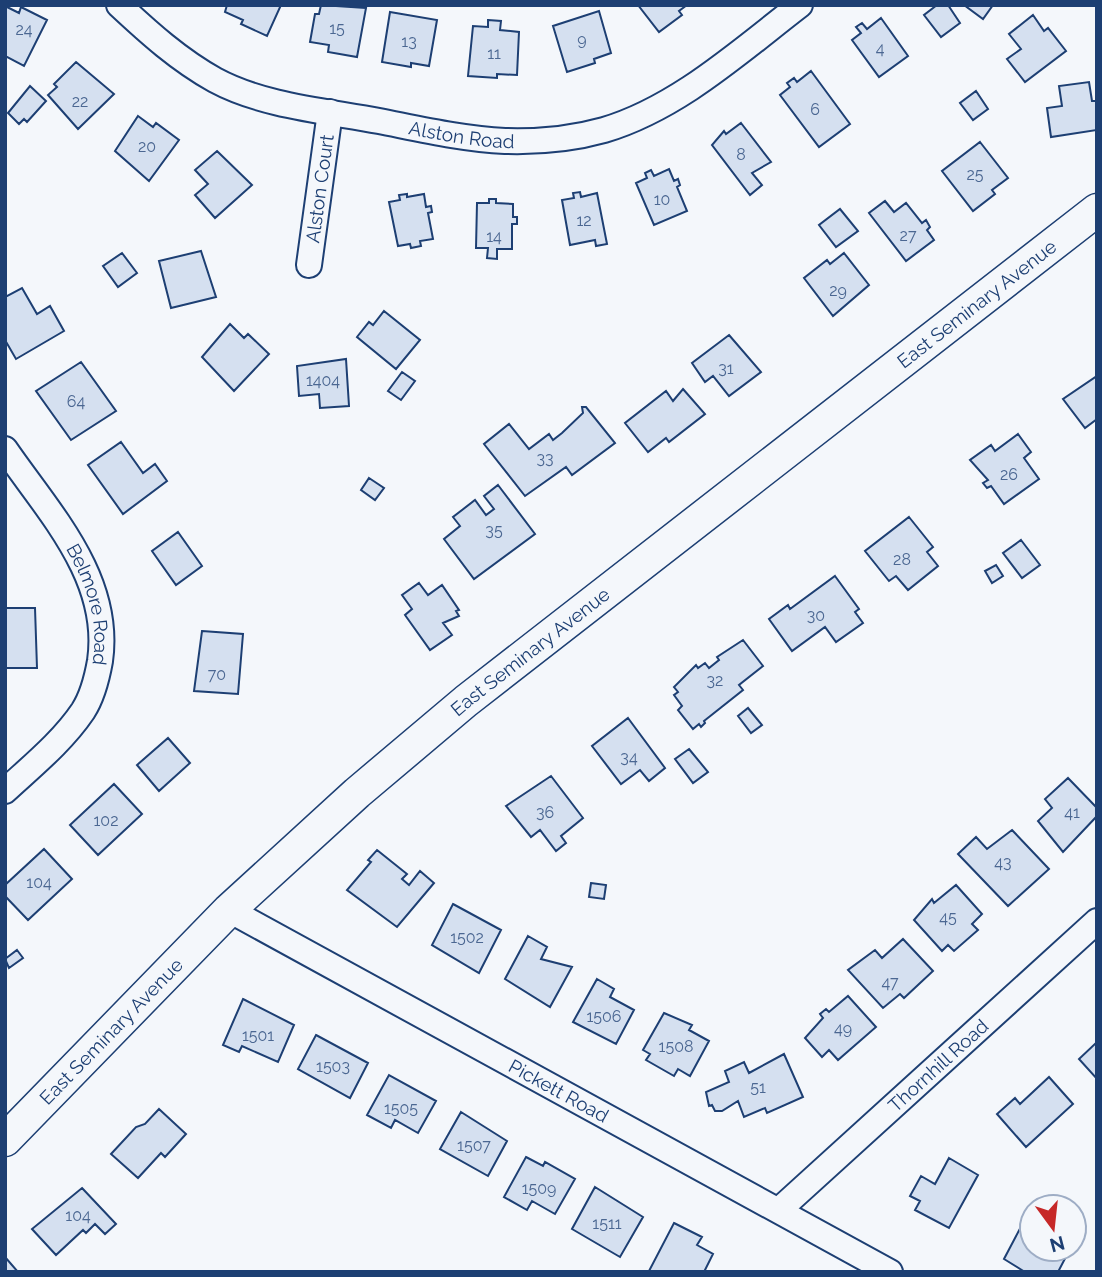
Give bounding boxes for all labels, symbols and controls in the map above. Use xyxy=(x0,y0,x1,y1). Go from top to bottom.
house number: 15 xyxy=(329,19,345,38)
house number: 24 xyxy=(15,20,33,39)
house number: 9 xyxy=(577,30,587,49)
house number: 13 xyxy=(401,32,417,51)
house number: 4 xyxy=(876,39,885,58)
house number: 11 xyxy=(487,44,501,63)
house number: 22 xyxy=(72,92,88,111)
house number: 6 xyxy=(810,100,820,119)
street label: Alston Road xyxy=(407,116,515,152)
street label: Alston Court xyxy=(301,132,338,244)
house number: 20 xyxy=(138,137,156,156)
house number: 8 xyxy=(736,145,746,164)
house number: 25 xyxy=(966,165,984,184)
house number: 10 xyxy=(654,190,670,209)
house number: 12 xyxy=(576,211,592,230)
house number: 27 xyxy=(900,226,917,245)
house number: 14 xyxy=(486,227,502,246)
street label: East Seminary Avenue xyxy=(893,235,1060,372)
house number: 29 xyxy=(829,281,847,300)
house number: 31 xyxy=(718,359,734,378)
house number: 1404 xyxy=(306,371,340,390)
house number: 64 xyxy=(67,392,85,411)
house number: 33 xyxy=(536,449,554,468)
house number: 26 xyxy=(1000,465,1018,484)
house number: 35 xyxy=(485,521,503,540)
street label: Belmore Road xyxy=(62,540,113,666)
house number: 28 xyxy=(893,550,911,569)
street label: East Seminary Avenue xyxy=(446,583,614,720)
house number: 30 xyxy=(807,606,825,625)
house number: 70 xyxy=(208,665,226,684)
house number: 32 xyxy=(707,671,723,690)
house number: 34 xyxy=(620,748,638,767)
house number: 36 xyxy=(536,803,554,822)
house number: 41 xyxy=(1064,803,1080,822)
house number: 102 xyxy=(94,811,118,830)
house number: 43 xyxy=(994,853,1012,872)
house number: 104 xyxy=(26,873,52,892)
house number: 45 xyxy=(939,908,957,927)
house number: 1502 xyxy=(450,928,484,947)
street label: East Seminary Avenue xyxy=(35,953,187,1109)
house number: 47 xyxy=(881,973,899,992)
house number: 1506 xyxy=(586,1007,622,1026)
street label: Thornhill Road xyxy=(884,1014,993,1116)
house number: 49 xyxy=(834,1019,852,1038)
house number: 1501 xyxy=(242,1026,274,1045)
house number: 1508 xyxy=(659,1037,693,1056)
street label: Pickett Road xyxy=(505,1054,612,1127)
house number: 1503 xyxy=(316,1057,350,1076)
house number: 51 xyxy=(750,1078,766,1097)
house number: 1505 xyxy=(384,1099,418,1118)
house number: 1507 xyxy=(457,1136,491,1155)
house number: 1509 xyxy=(522,1179,556,1198)
north arrow xyxy=(1018,1193,1088,1263)
house number: 104 xyxy=(65,1206,91,1225)
house number: 1511 xyxy=(592,1214,622,1233)
text: N xyxy=(1048,1232,1067,1257)

